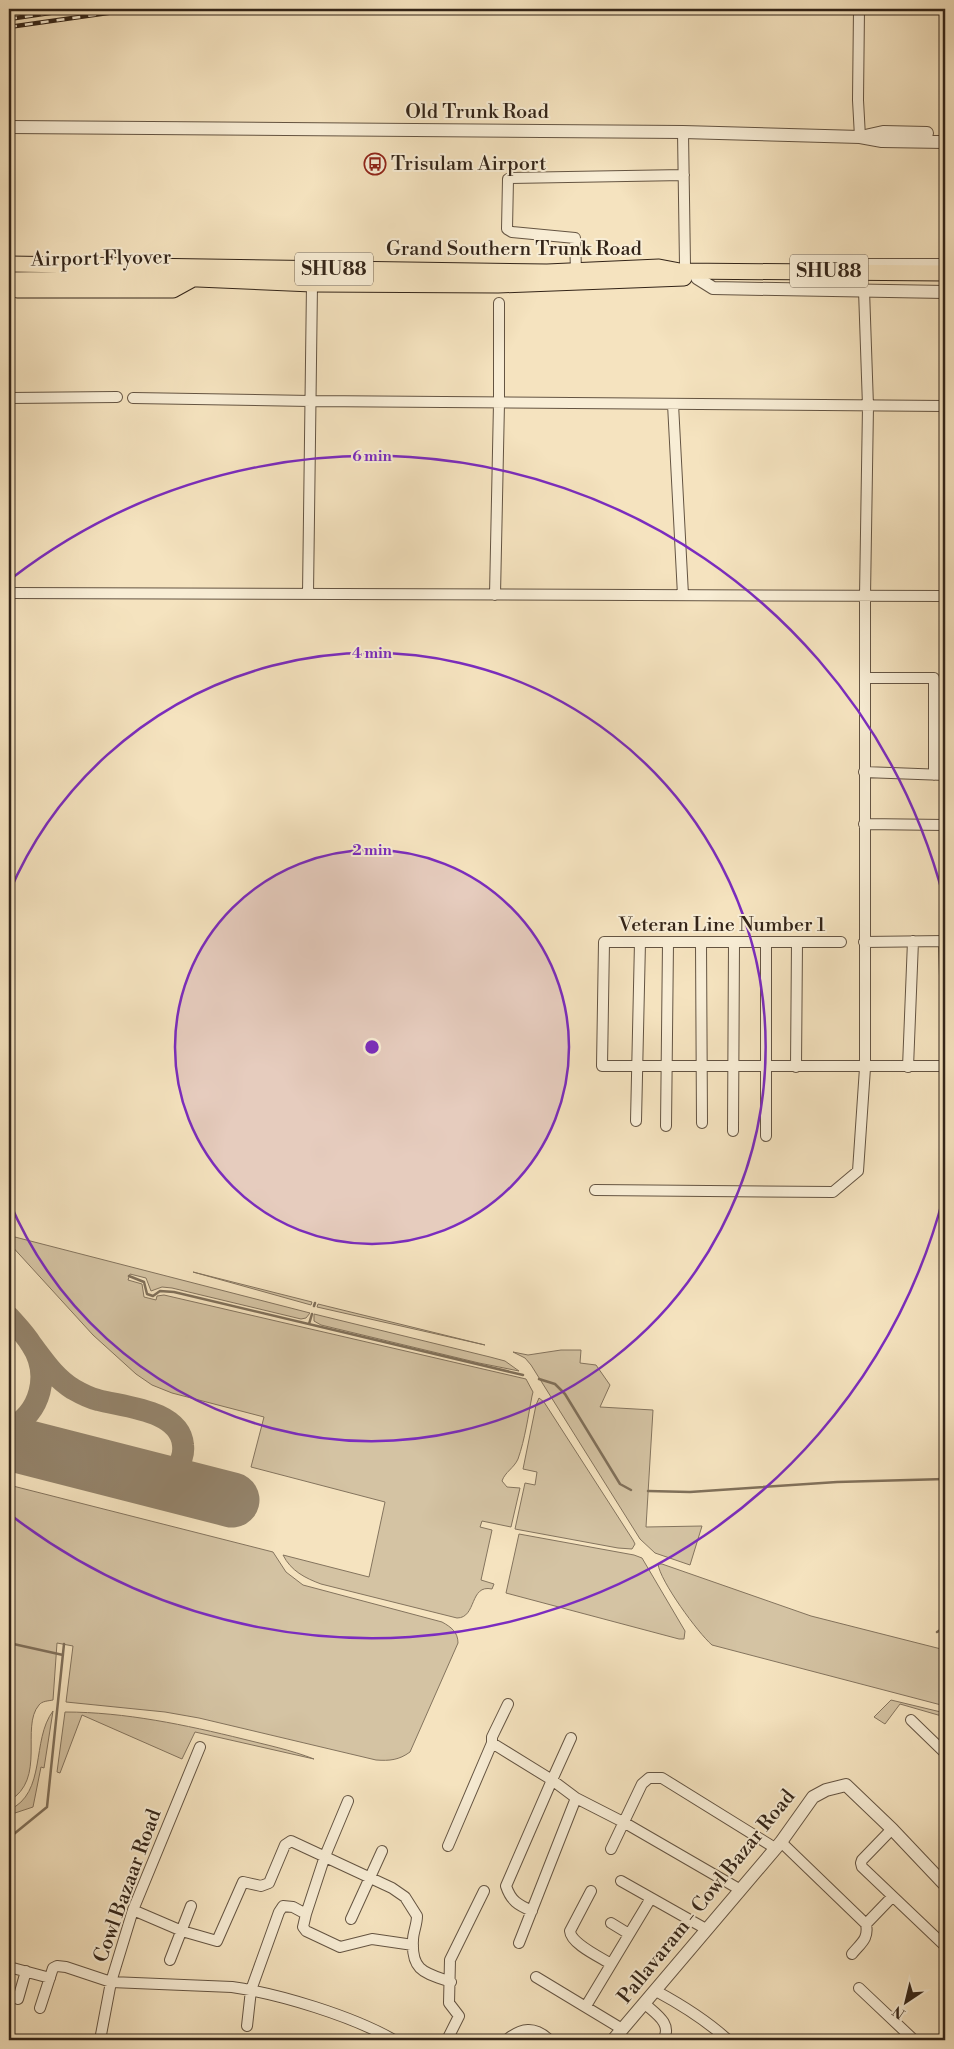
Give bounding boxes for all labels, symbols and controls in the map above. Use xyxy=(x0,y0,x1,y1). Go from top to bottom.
street label: Old Trunk Road xyxy=(405,100,549,125)
bus stop icon: Trisulam Airport xyxy=(363,152,387,176)
place label: Trisulam Airport xyxy=(391,152,546,177)
street label: Grand Southern Trunk Road xyxy=(386,237,643,262)
street label: Airport Flyover xyxy=(30,245,172,273)
road number: SHU88 xyxy=(295,252,373,286)
road number: SHU88 xyxy=(790,255,868,288)
text: 6 min xyxy=(352,447,393,466)
text: 4 min xyxy=(352,644,393,663)
text: 2 min xyxy=(352,841,392,860)
street label: Veteran Line Number 1 xyxy=(618,913,826,938)
centre of rings xyxy=(363,1038,381,1056)
street label: Pallavaram - Cowl Bazar Road xyxy=(613,1784,802,2009)
street label: Cowl Bazaar Road xyxy=(89,1805,168,1966)
north arrow xyxy=(882,1976,932,2026)
text: N xyxy=(889,2001,909,2022)

